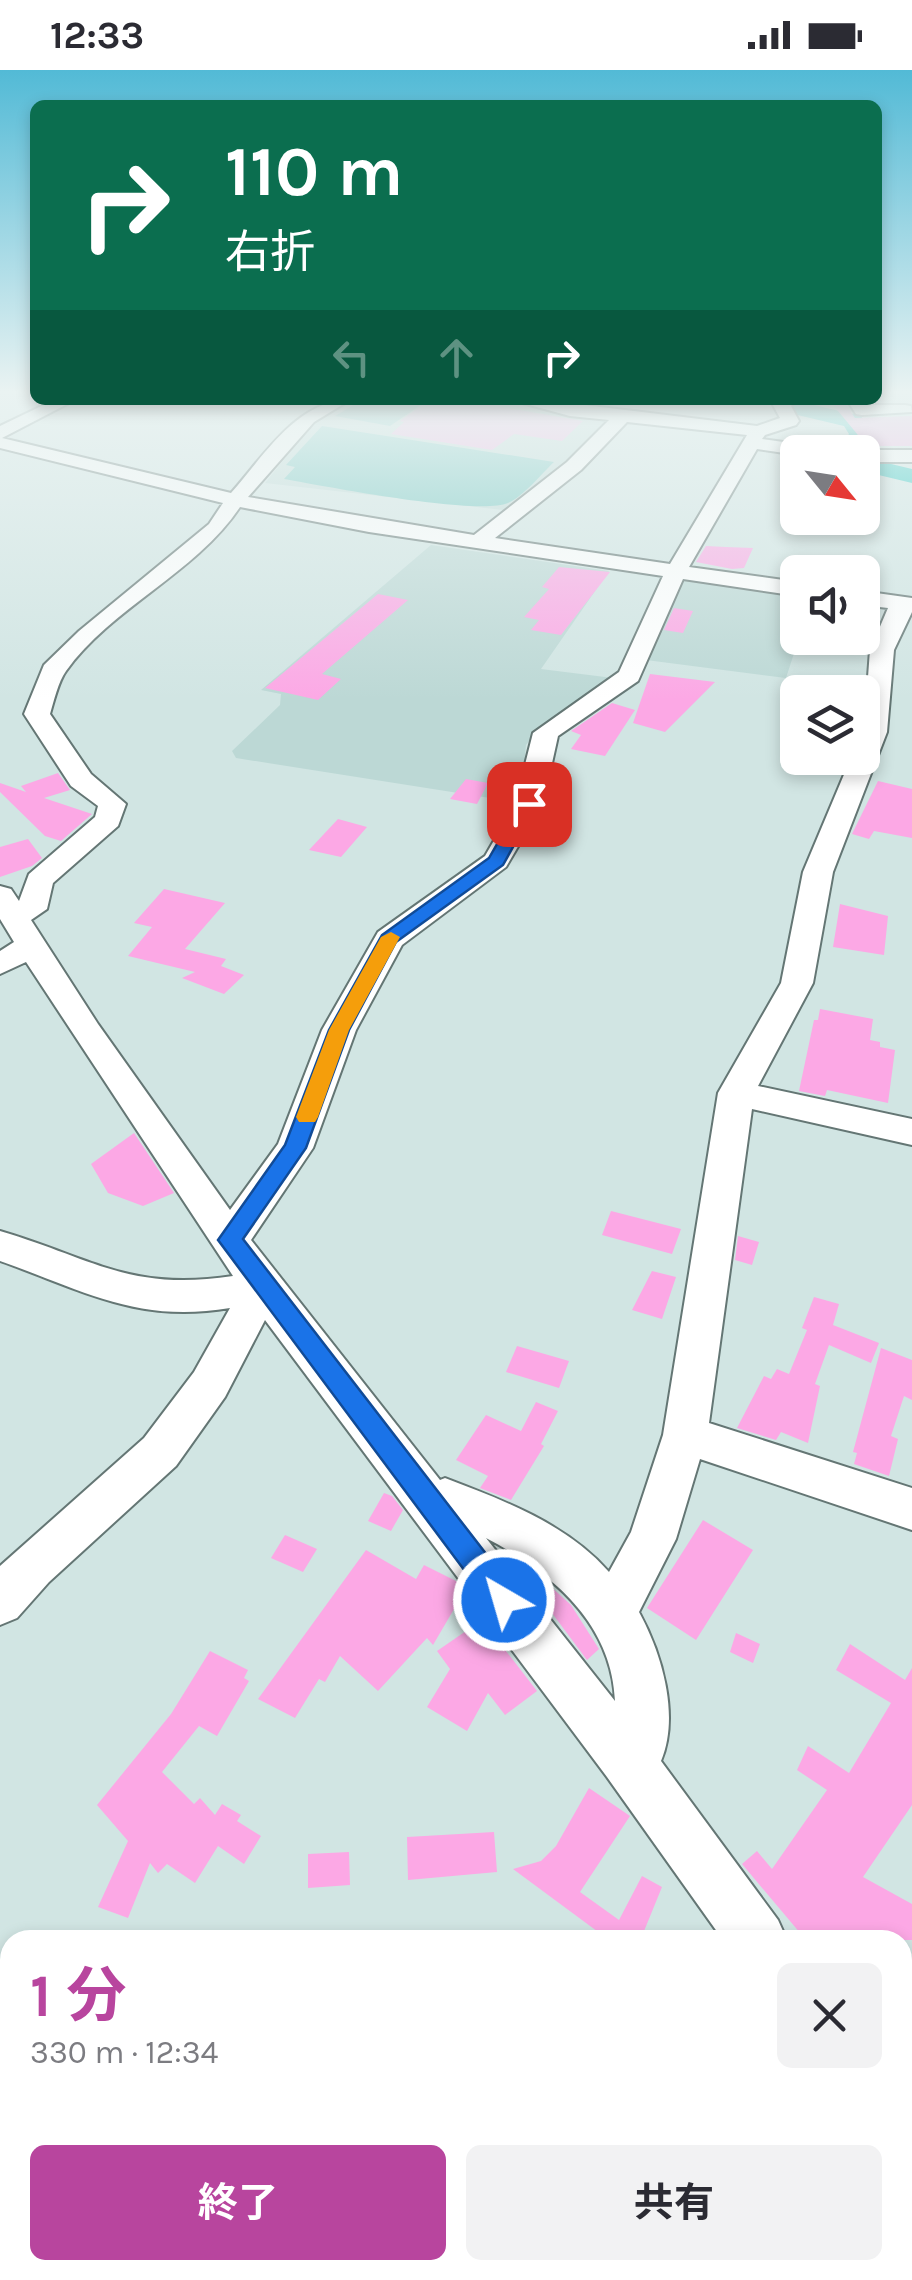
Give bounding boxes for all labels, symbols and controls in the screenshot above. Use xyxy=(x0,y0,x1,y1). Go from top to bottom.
text: 12:33 xyxy=(50,13,144,58)
text: 110 m xyxy=(225,131,403,213)
icon: right xyxy=(60,140,190,270)
text: 右折 xyxy=(225,226,315,278)
icon: left xyxy=(324,330,379,385)
icon: ahead xyxy=(429,330,484,385)
icon: right xyxy=(534,330,589,385)
north arrow xyxy=(780,435,880,535)
map controls xyxy=(780,435,880,775)
button: sound xyxy=(780,555,880,655)
button: layers xyxy=(780,675,880,775)
pin xyxy=(487,762,572,847)
icon: arrive xyxy=(502,777,557,832)
position arrow xyxy=(452,1548,556,1652)
text: 1 分 xyxy=(30,1961,127,2031)
button: close xyxy=(777,1963,882,2068)
text: 330 m · 12:34 xyxy=(30,2034,219,2071)
button: 終了 xyxy=(30,2145,446,2260)
button: 共有 xyxy=(466,2145,882,2260)

